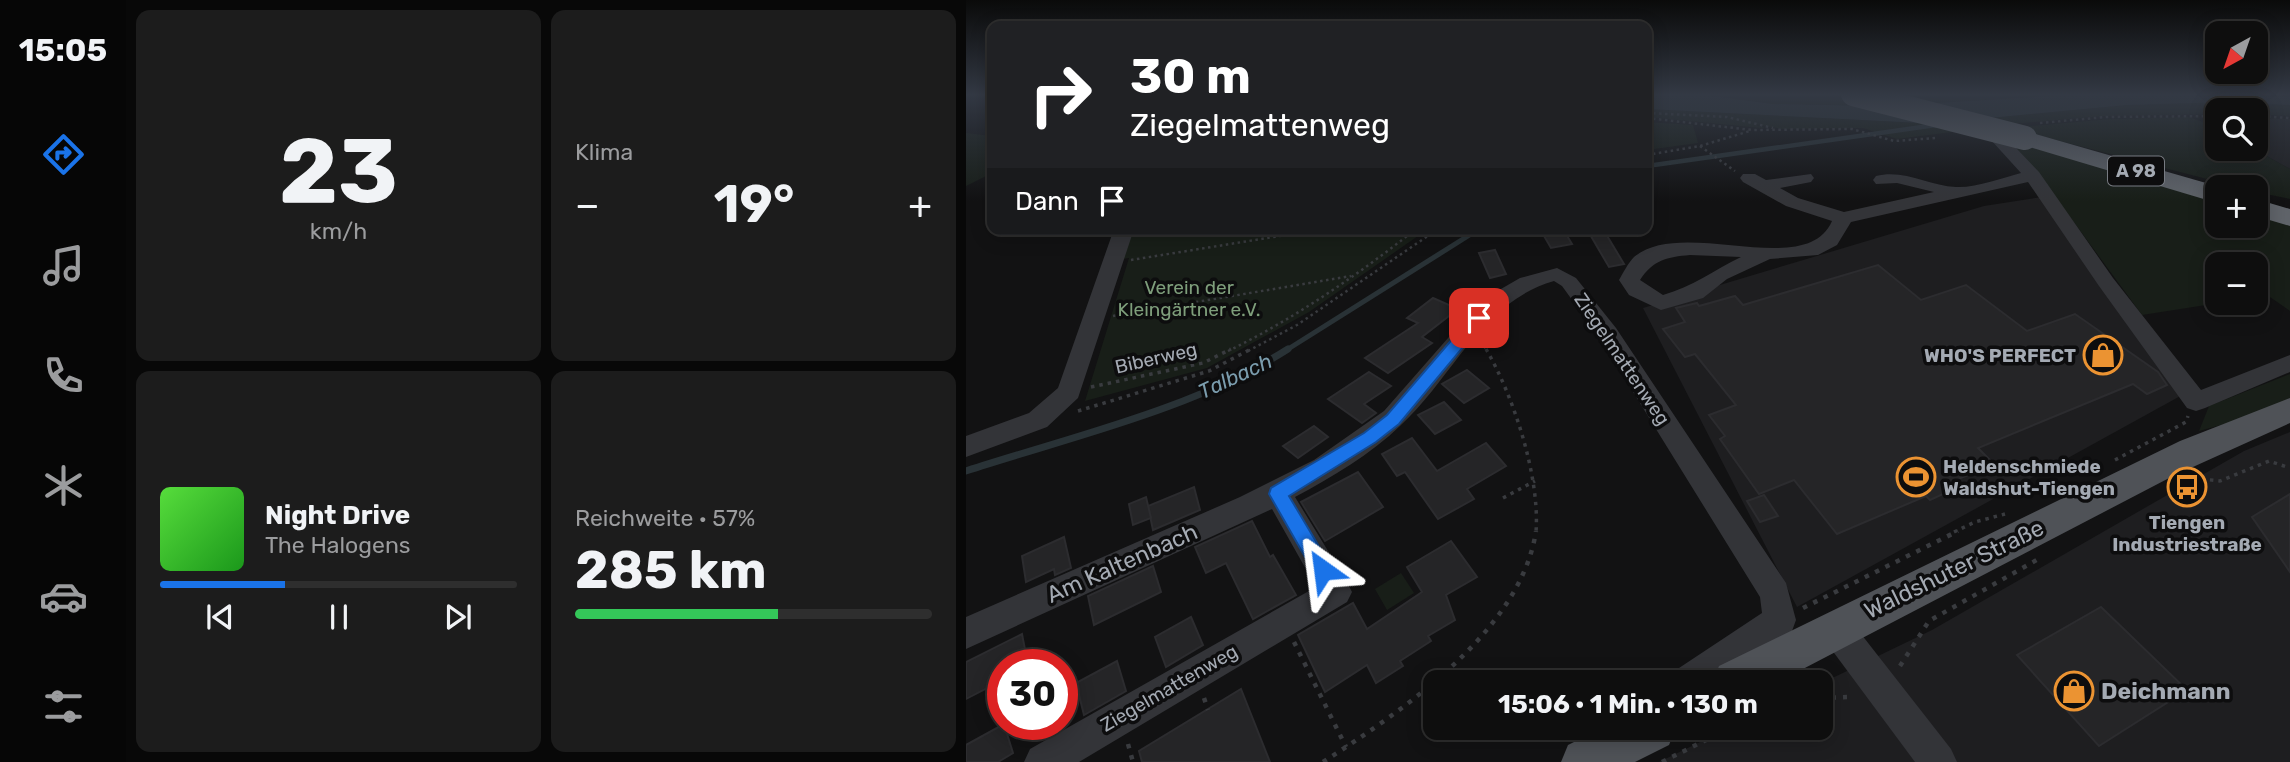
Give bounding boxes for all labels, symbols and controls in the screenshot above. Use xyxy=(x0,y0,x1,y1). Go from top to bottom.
north arrow xyxy=(2205,21,2268,84)
map controls xyxy=(2205,21,2268,315)
text: 15:05 xyxy=(19,31,107,69)
text: 30 m xyxy=(1130,47,1251,105)
icon: right xyxy=(1015,49,1106,140)
button: search xyxy=(2205,98,2268,161)
text: Ziegelmattenweg xyxy=(1130,106,1390,144)
text: 23 xyxy=(279,117,398,225)
icon: directions xyxy=(39,130,88,179)
text: Klima xyxy=(575,138,633,166)
road number: A 98 xyxy=(2108,156,2164,186)
text: 19° xyxy=(714,173,794,235)
button: + xyxy=(2205,175,2268,238)
text: − xyxy=(575,182,600,228)
text: + xyxy=(908,182,932,228)
icon: arrive xyxy=(1093,182,1131,220)
text: Dann xyxy=(1015,186,1079,217)
text: km/h xyxy=(310,217,367,245)
icon: music xyxy=(39,241,88,290)
button: − xyxy=(2205,252,2268,315)
park label: Verein der Kleingärtner e.V. xyxy=(1118,276,1260,321)
pin xyxy=(1449,288,1509,348)
street label: Ziegelmattenweg xyxy=(1569,289,1675,429)
icon: arrive xyxy=(1460,299,1498,337)
shop icon: WHO'S PERFECT xyxy=(2082,334,2124,376)
street label: Biberweg xyxy=(1113,337,1199,379)
place label: WHO'S PERFECT xyxy=(1924,344,2076,367)
water label: Talbach xyxy=(1194,348,1276,404)
icon: phone xyxy=(39,351,88,400)
place label: Heldenschmiede Waldshut-Tiengen xyxy=(1943,455,2115,500)
sports icon: Heldenschmiede Waldshut-Tiengen xyxy=(1895,456,1937,498)
icon: climate xyxy=(39,461,88,510)
bus stop icon: Tiengen Industriestraße xyxy=(2166,466,2208,508)
text: Night Drive xyxy=(265,500,410,531)
text: Reichweite · 57% xyxy=(575,504,755,532)
place label: Tiengen Industriestraße xyxy=(2112,511,2262,556)
street label: Waldshuter Straße xyxy=(1860,513,2048,625)
street label: Am Kaltenbach xyxy=(1042,517,1202,609)
text: The Halogens xyxy=(265,531,411,559)
position arrow xyxy=(1286,533,1360,607)
text: 285 km xyxy=(575,539,767,601)
icon: car xyxy=(39,572,88,621)
icon: previous xyxy=(201,598,239,636)
icon: pause xyxy=(320,598,358,636)
icon: next xyxy=(439,598,477,636)
street label: Ziegelmattenweg xyxy=(1096,639,1242,737)
speed limit sign: 30 xyxy=(987,649,1078,740)
shop icon: Deichmann xyxy=(2053,670,2095,712)
place label: Deichmann xyxy=(2101,677,2230,705)
icon: filters xyxy=(39,682,88,731)
text: 15:06 · 1 Min. · 130 m xyxy=(1498,689,1758,720)

